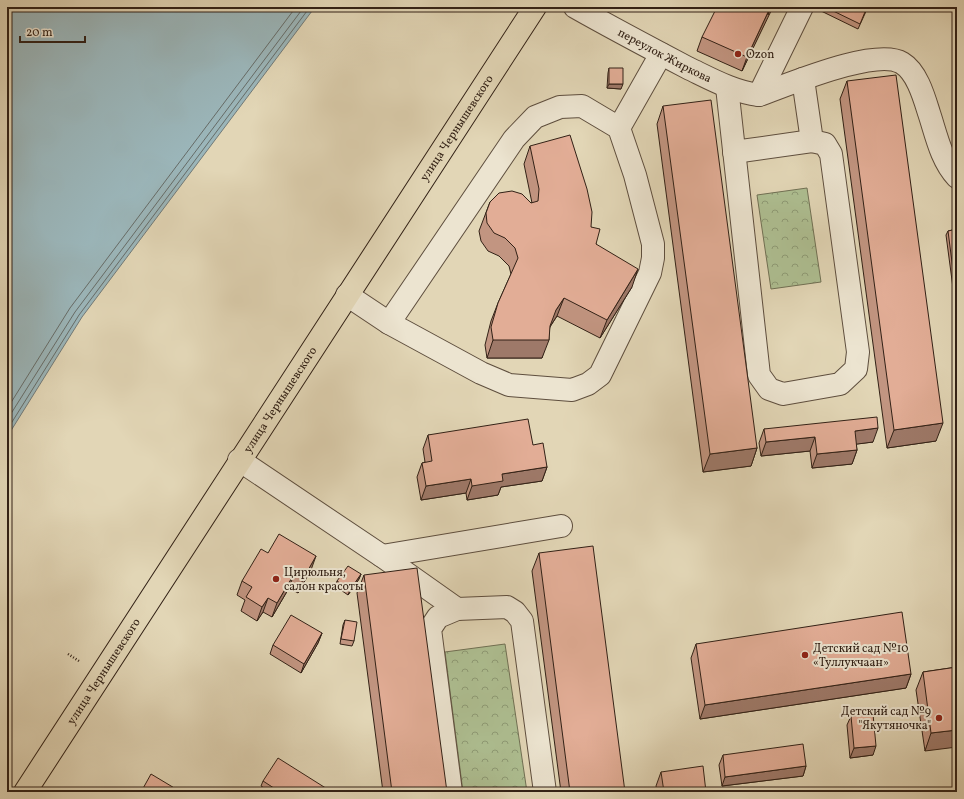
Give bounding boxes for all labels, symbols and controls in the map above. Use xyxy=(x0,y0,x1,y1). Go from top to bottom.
scale bar xyxy=(20,18,85,44)
text: 20 m xyxy=(26,25,53,41)
street label: переулок Жиркова xyxy=(615,25,714,87)
place label: Ozon xyxy=(746,47,774,63)
marker: Ozon xyxy=(733,49,743,59)
street label: улица Чернышевского xyxy=(417,72,498,185)
street label: улица Чернышевского xyxy=(240,344,321,456)
place label: Цирюльня, салон красоты xyxy=(284,565,364,595)
marker: Цирюльня, салон красоты xyxy=(271,574,281,584)
street label: улица Чернышевского xyxy=(64,615,145,728)
place label: Детский сад №10 «Туллукчаан» xyxy=(813,641,909,671)
marker: Детский сад №10 «Туллукчаан» xyxy=(800,650,810,660)
place label: Детский сад №9 "Якутяночка" xyxy=(841,704,931,734)
marker: Детский сад №9 "Якутяночка" xyxy=(934,713,944,723)

